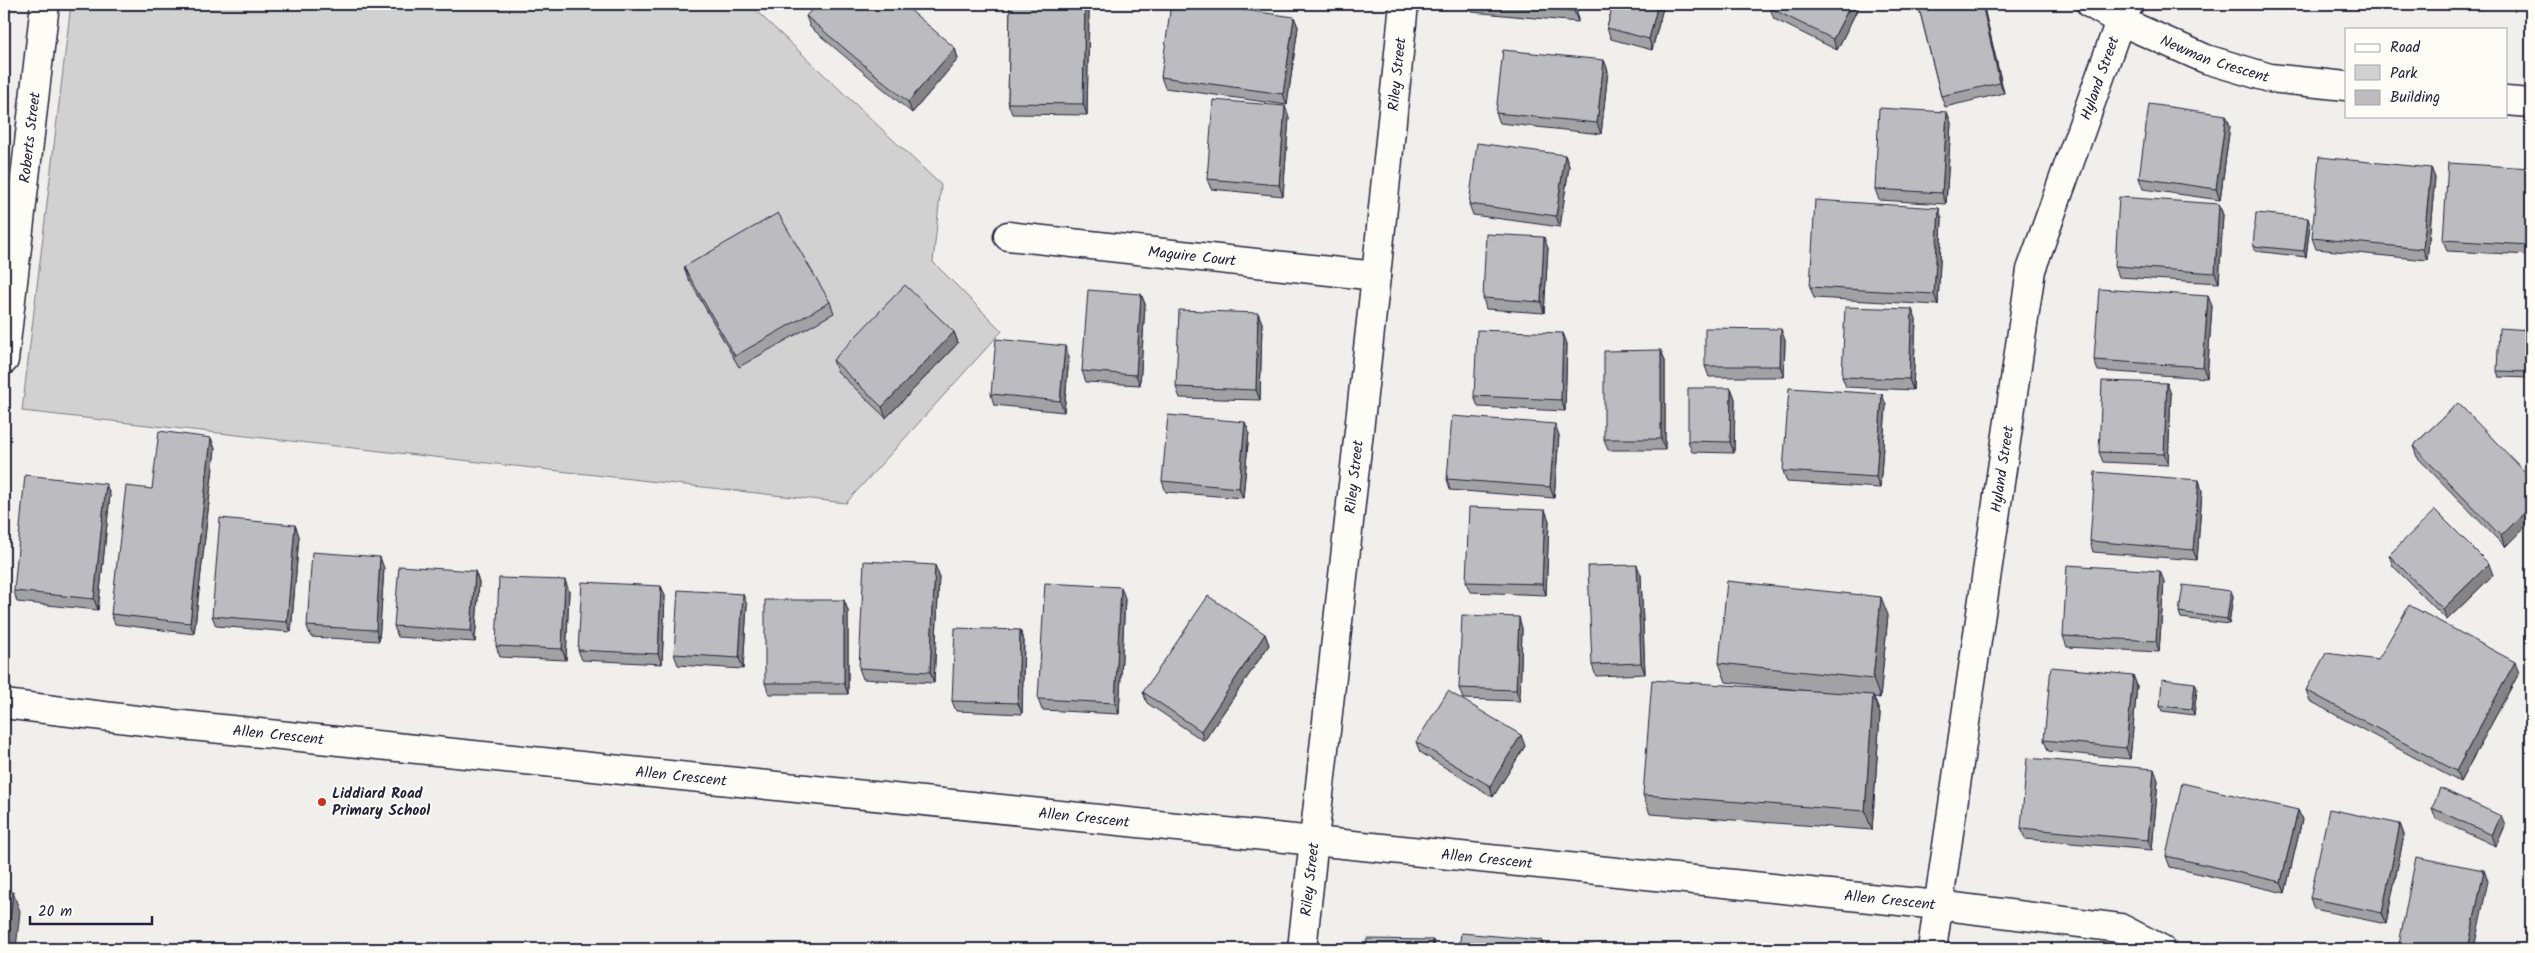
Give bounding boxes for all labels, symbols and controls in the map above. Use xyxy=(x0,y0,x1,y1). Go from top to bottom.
legend xyxy=(2345,28,2508,118)
street label: Newman Crescent xyxy=(2156,29,2272,90)
street label: Hyland Street xyxy=(2075,33,2127,124)
street label: Riley Street xyxy=(1382,36,1414,112)
text: Road xyxy=(2390,36,2421,60)
text: Park xyxy=(2390,62,2418,86)
text: Building xyxy=(2390,86,2440,110)
street label: Roberts Street xyxy=(13,91,48,184)
street label: Maguire Court xyxy=(1147,240,1237,274)
street label: Hyland Street xyxy=(1985,424,2021,514)
street label: Riley Street xyxy=(1339,439,1371,515)
street label: Allen Crescent xyxy=(231,719,325,752)
street label: Allen Crescent xyxy=(634,761,728,794)
place label: Liddiard Road Primary School xyxy=(332,782,430,823)
marker: Liddiard Road Primary School xyxy=(316,796,328,808)
street label: Allen Crescent xyxy=(1037,802,1131,835)
street label: Riley Street xyxy=(1295,841,1327,918)
street label: Allen Crescent xyxy=(1440,843,1534,876)
street label: Allen Crescent xyxy=(1843,884,1937,918)
scale bar xyxy=(30,893,152,925)
text: 20 m xyxy=(38,900,72,924)

